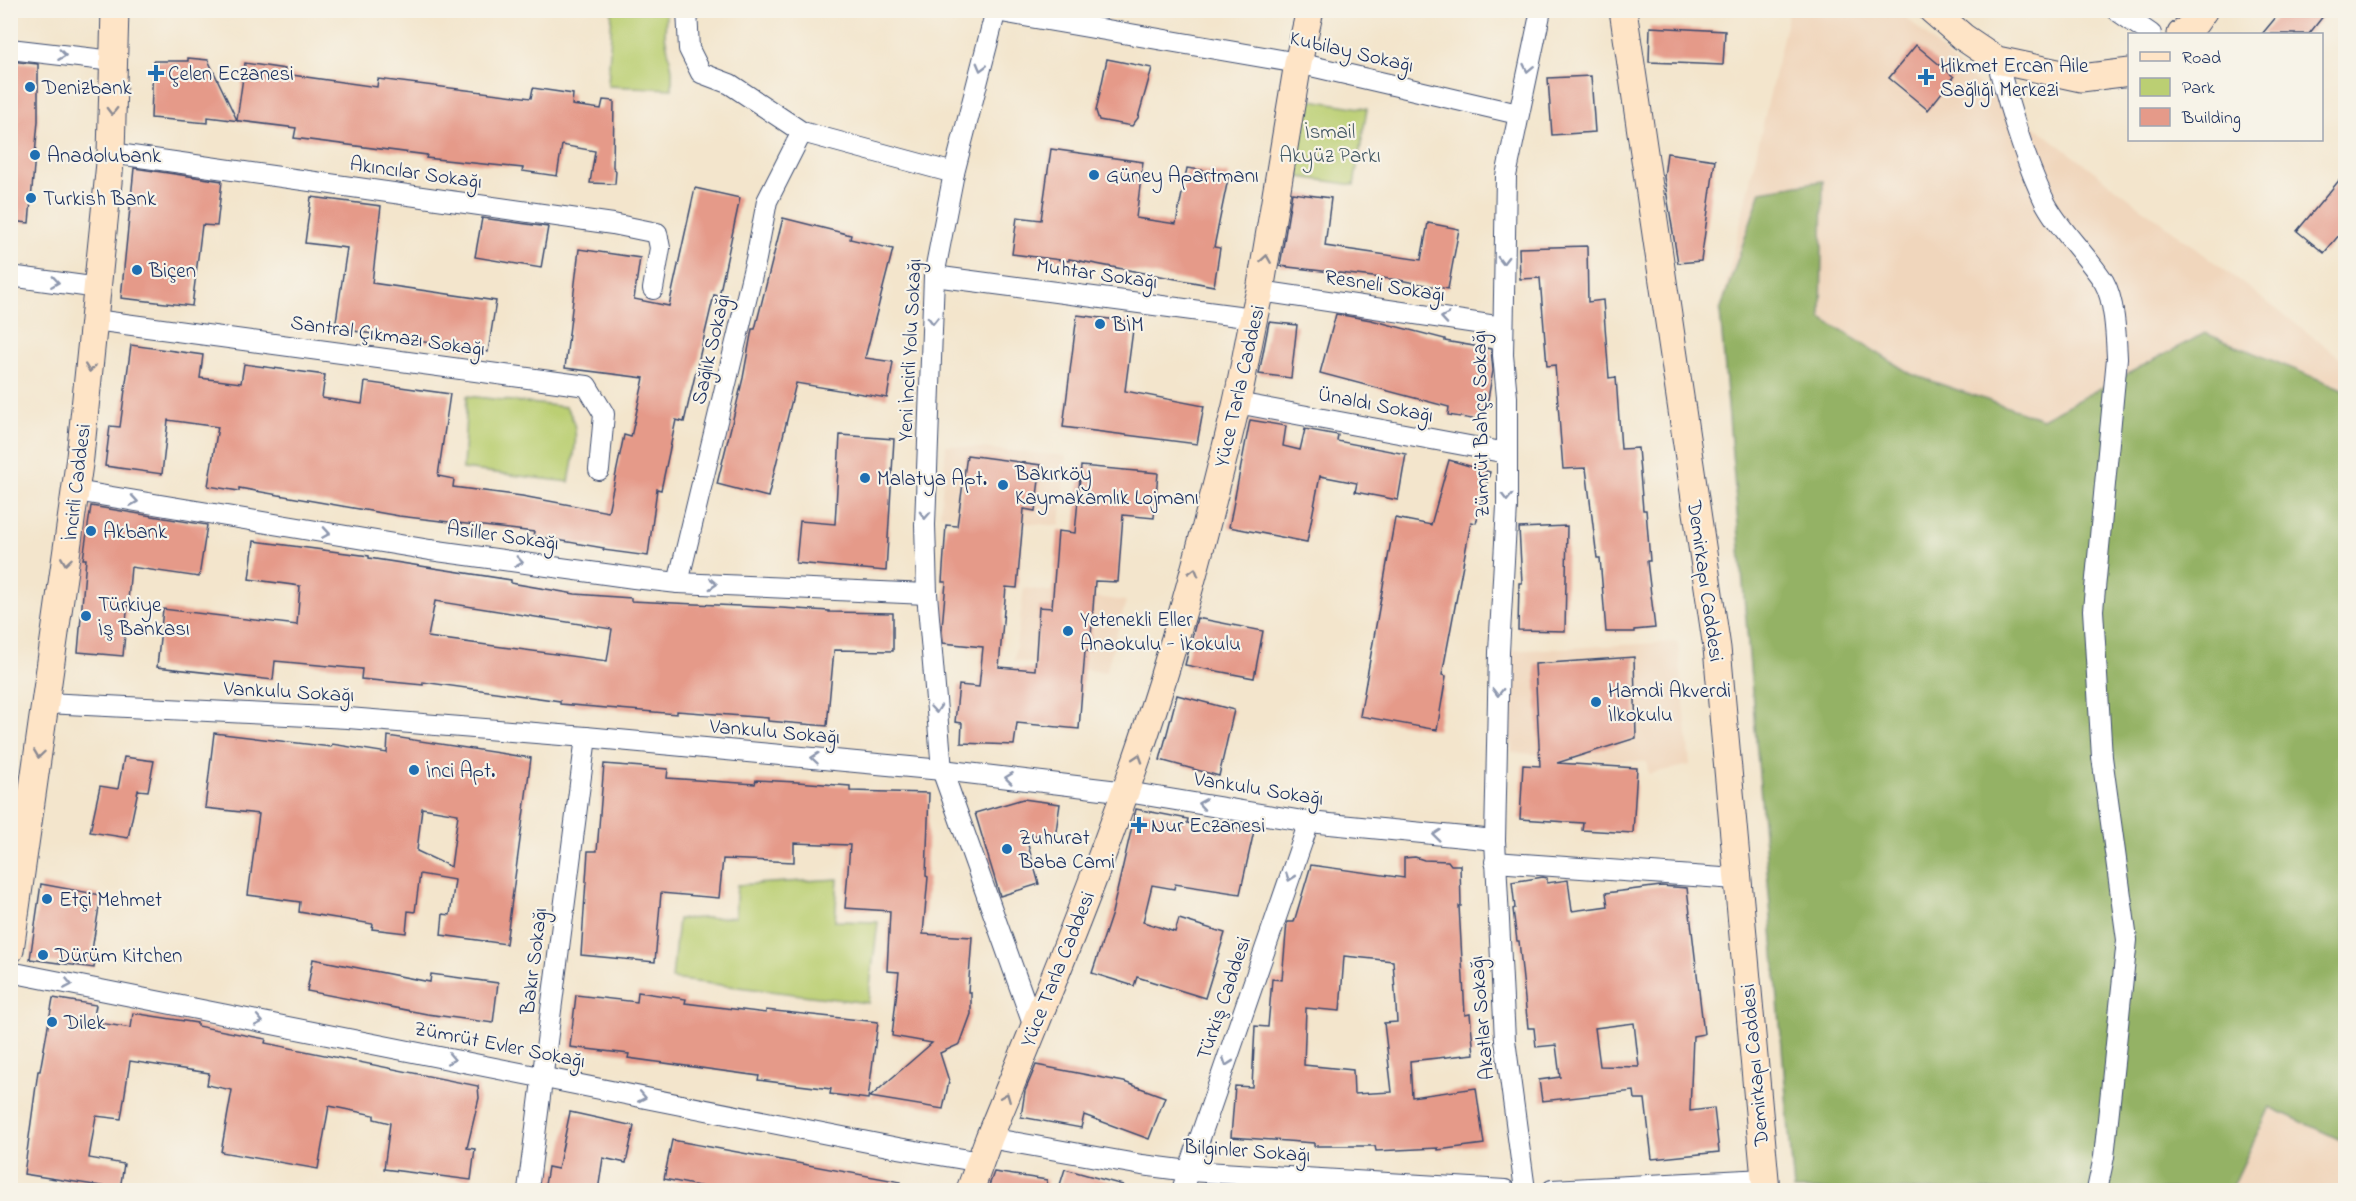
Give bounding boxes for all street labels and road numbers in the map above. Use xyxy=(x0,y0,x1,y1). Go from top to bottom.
street label: Kubilay Sokağı xyxy=(1286,24,1416,84)
street label: Akıncılar Sokağı xyxy=(347,150,484,200)
street label: Muhtar Sokağı xyxy=(1034,252,1159,300)
street label: Yeni İncirli Yolu Sokağı xyxy=(891,258,933,443)
street label: Resneli Sokağı xyxy=(1322,263,1447,313)
street label: Sağlık Sokağı xyxy=(685,291,741,408)
street label: Yüce Tarla Caddesi xyxy=(1208,302,1274,471)
street label: Santral Çıkmazı Sokağı xyxy=(288,308,487,367)
street label: Zümrüt Bahçe Sokağı xyxy=(1465,330,1501,518)
street label: Ünaldı Sokağı xyxy=(1315,380,1436,434)
street label: İncirli Caddesi xyxy=(56,422,100,543)
street label: Demirkapı Caddesi xyxy=(1678,498,1730,664)
street label: Asiller Sokağı xyxy=(444,514,561,562)
street label: Vankulu Sokağı xyxy=(222,675,355,713)
street label: Vankulu Sokağı xyxy=(707,712,841,756)
street label: Vankulu Sokağı xyxy=(1190,765,1326,817)
street label: Yüce Tarla Caddesi xyxy=(1014,887,1104,1052)
street label: Bakır Sokağı xyxy=(513,906,558,1018)
street label: Türkiş Caddesi xyxy=(1190,933,1260,1064)
street label: Akatlar Sokağı xyxy=(1463,954,1505,1081)
street label: Demirkapı Caddesi xyxy=(1734,982,1778,1148)
street label: Zümrüt Evler Sokağı xyxy=(411,1015,588,1079)
street label: Bilginler Sokağı xyxy=(1181,1133,1311,1173)

